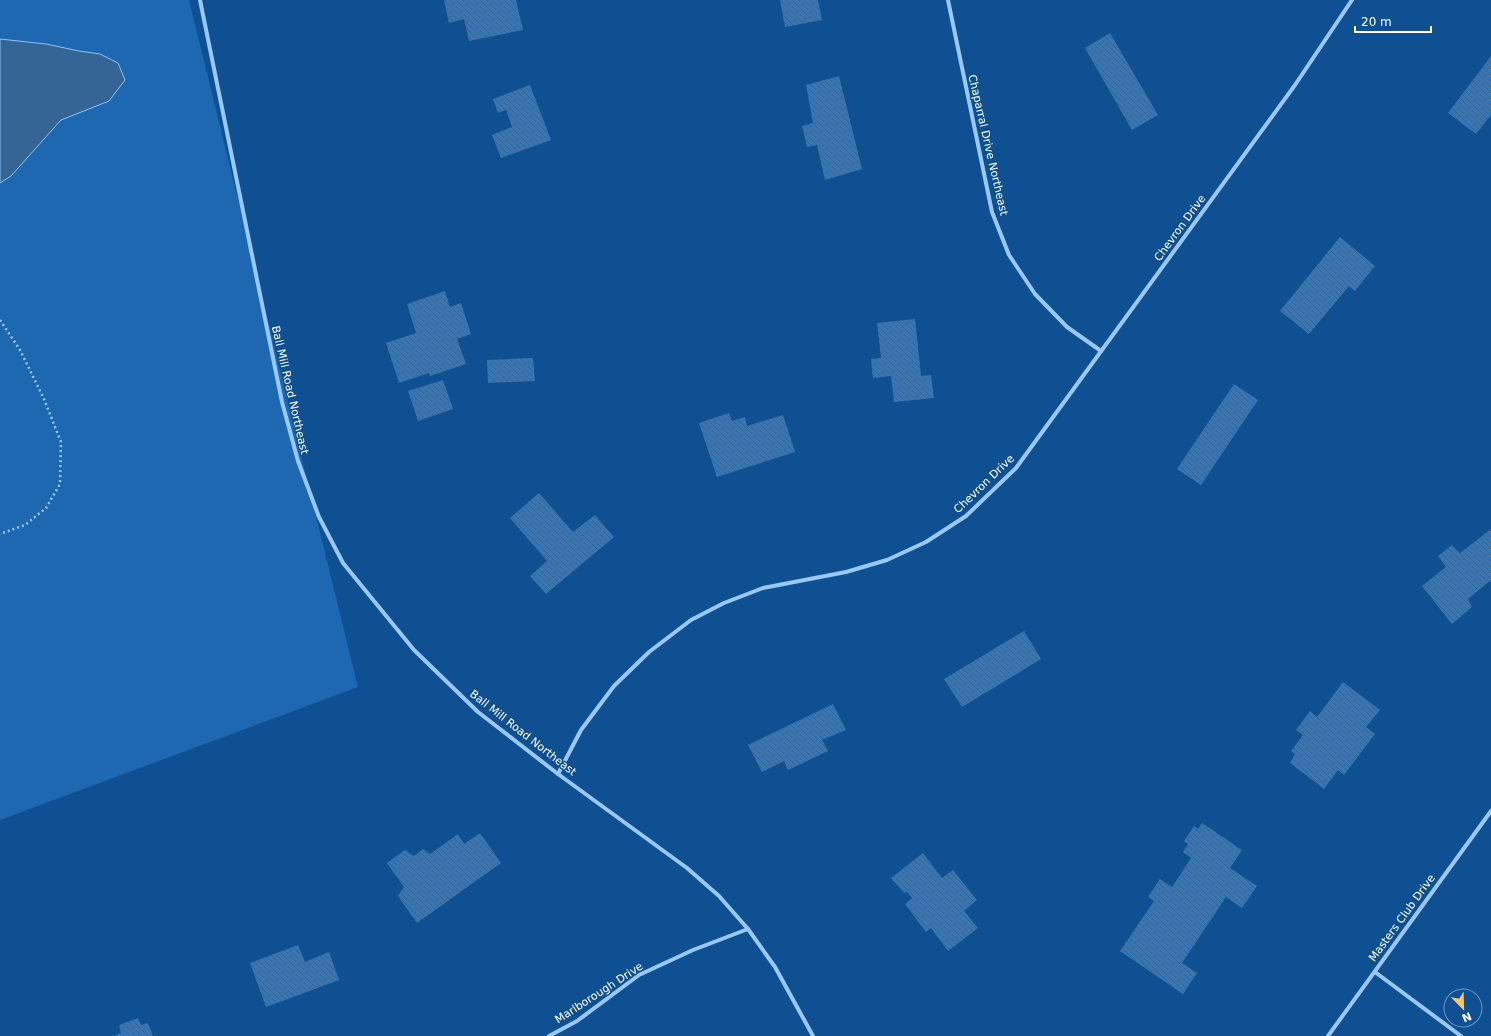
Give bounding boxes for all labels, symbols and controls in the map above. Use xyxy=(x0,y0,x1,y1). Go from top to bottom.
scale bar xyxy=(1355,8,1431,34)
text: 20 m xyxy=(1361,15,1392,29)
street label: Chaparral Drive Northeast xyxy=(965,73,1011,217)
street label: Chevron Drive xyxy=(1152,192,1209,264)
street label: Ball Mill Road Northeast xyxy=(269,324,311,456)
street label: Chevron Drive xyxy=(951,452,1017,516)
street label: Ball Mill Road Northeast xyxy=(467,687,579,779)
street label: Masters Club Drive xyxy=(1366,872,1438,964)
street label: Marlborough Drive xyxy=(553,960,646,1026)
north arrow xyxy=(1443,988,1483,1028)
text: N xyxy=(1460,1009,1473,1025)

